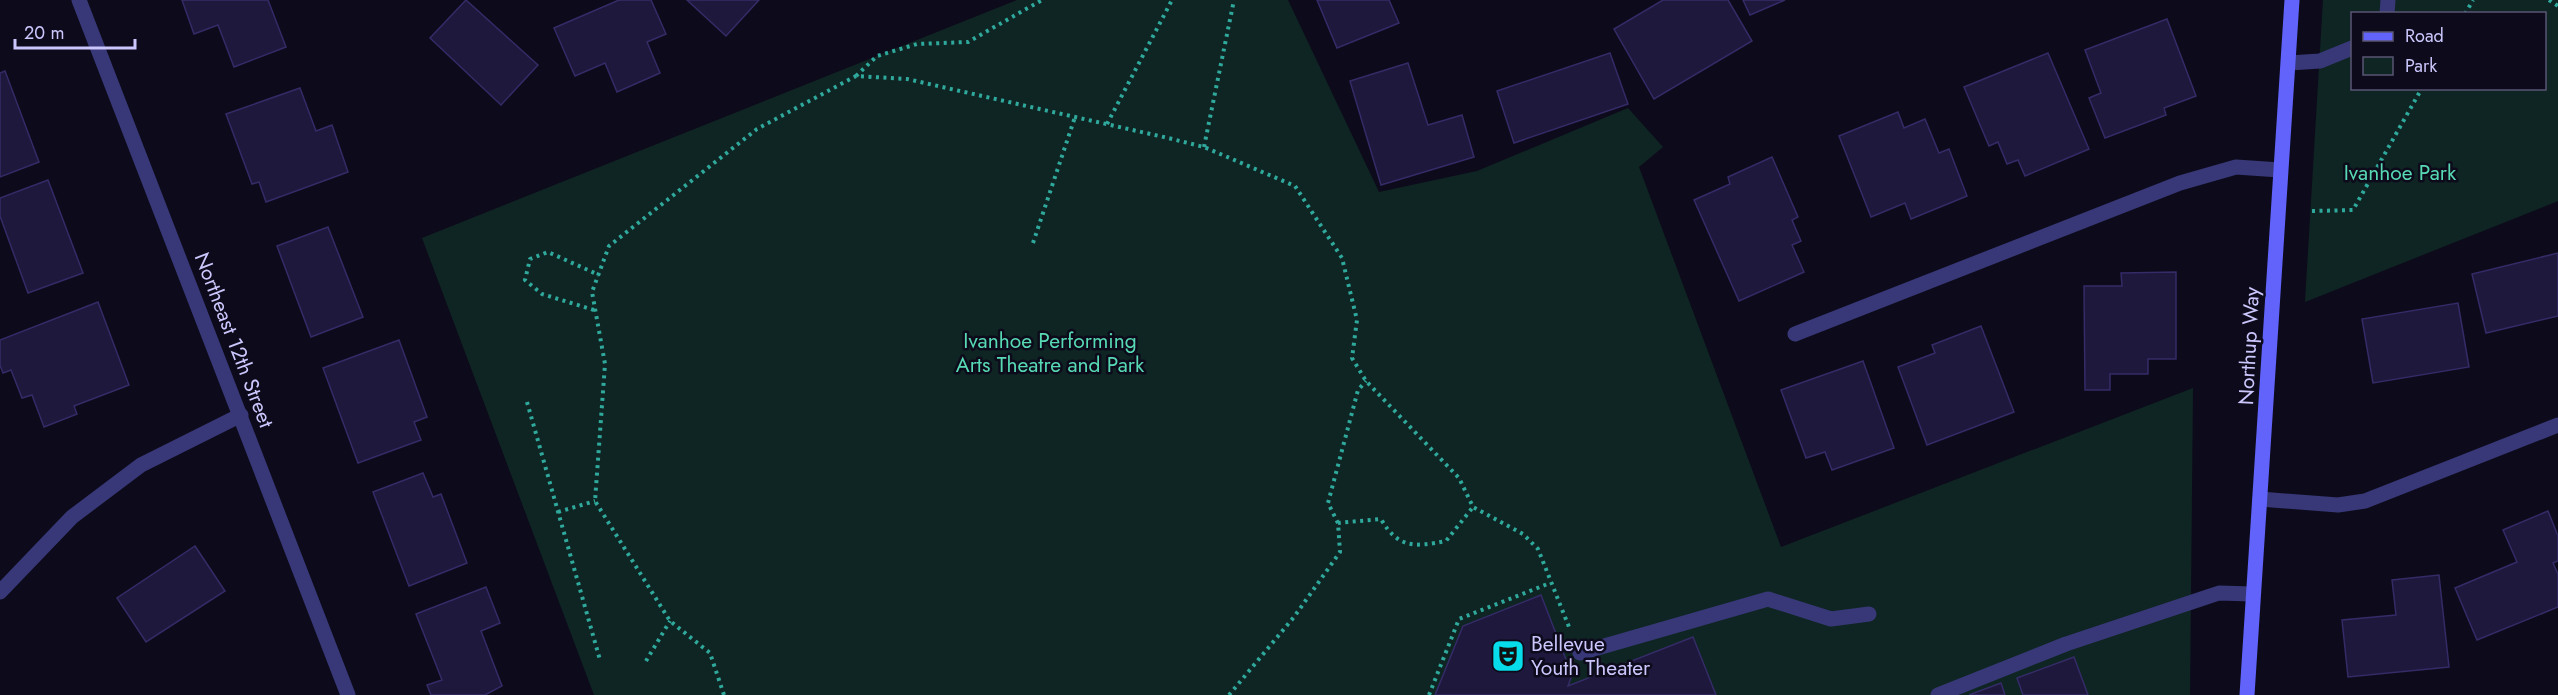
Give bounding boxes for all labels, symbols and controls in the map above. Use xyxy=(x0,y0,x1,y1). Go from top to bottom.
scale bar xyxy=(15,12,135,50)
legend xyxy=(2351,12,2546,90)
text: 20 m xyxy=(24,20,64,46)
text: Road xyxy=(2405,23,2444,49)
text: Park xyxy=(2405,53,2437,79)
park label: Ivanhoe Park xyxy=(2344,158,2457,188)
street label: Northeast 12th Street xyxy=(187,248,281,432)
street label: Northup Way xyxy=(2231,285,2267,406)
park label: Ivanhoe Performing Arts Theatre and Park xyxy=(956,326,1145,380)
place label: Bellevue Youth Theater xyxy=(1531,629,1651,683)
theatre icon: Bellevue Youth Theater xyxy=(1490,638,1526,674)

